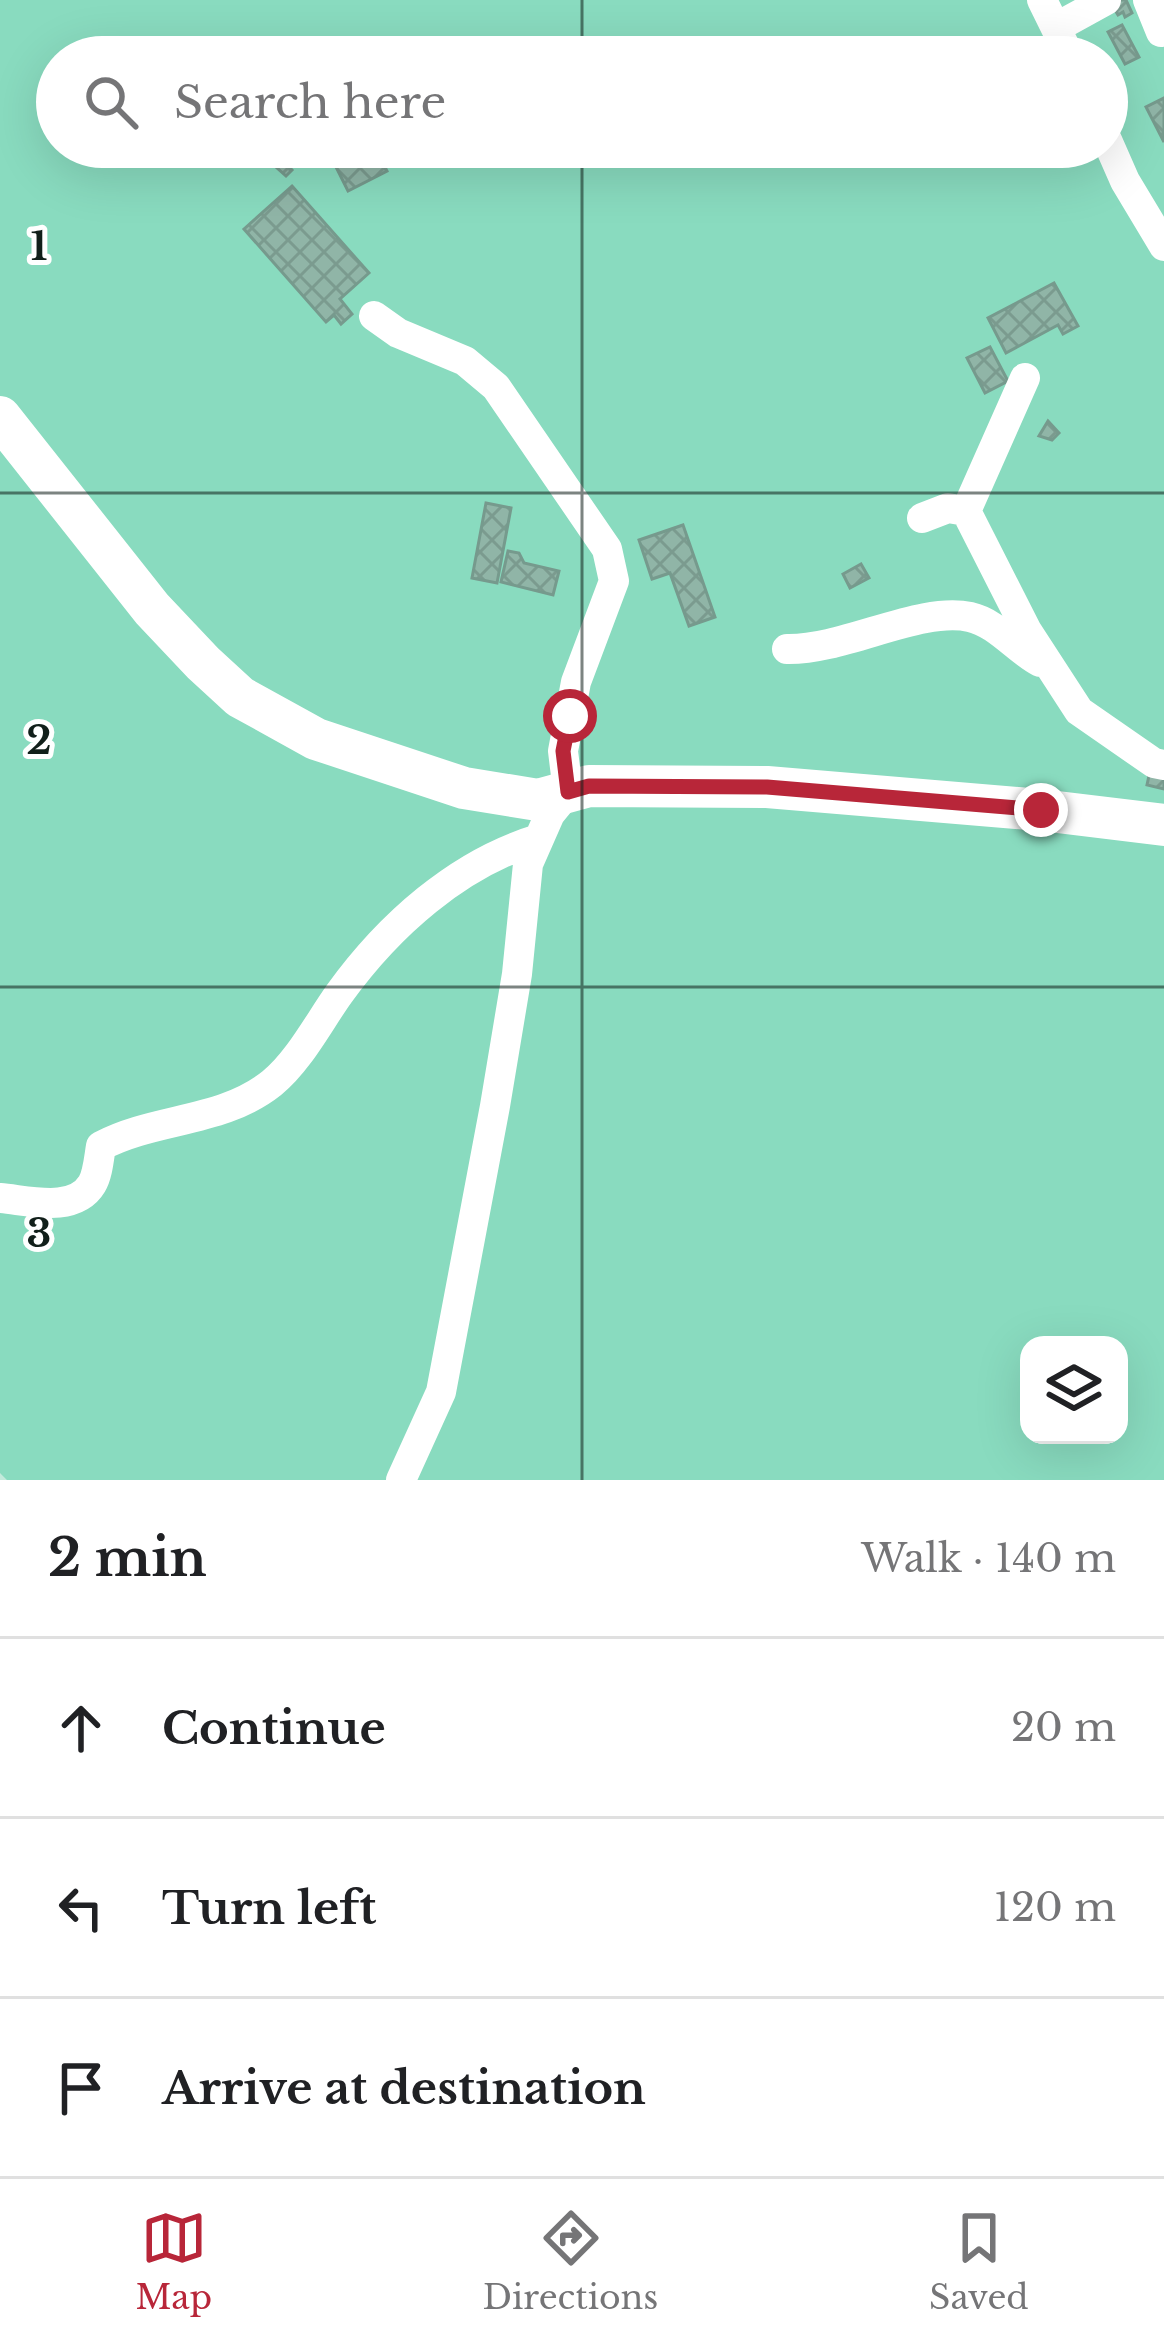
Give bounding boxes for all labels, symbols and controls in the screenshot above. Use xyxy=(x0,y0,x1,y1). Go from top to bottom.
search box xyxy=(36,36,1128,168)
icon: search xyxy=(78,69,144,135)
text: Search here xyxy=(174,74,446,130)
text: 1 xyxy=(30,222,48,271)
route start xyxy=(543,689,597,743)
text: 2 xyxy=(26,716,52,765)
route end xyxy=(1014,783,1068,837)
text: 3 xyxy=(27,1209,51,1258)
map controls xyxy=(1020,1336,1128,1444)
button: layers xyxy=(1020,1336,1128,1444)
text: 2 min xyxy=(48,1527,207,1590)
text: Walk · 140 m xyxy=(861,1534,1116,1583)
icon: ahead xyxy=(48,1695,114,1761)
text: Continue xyxy=(162,1700,386,1756)
text: 20 m xyxy=(1011,1703,1116,1752)
icon: left xyxy=(48,1875,114,1941)
text: Turn left xyxy=(162,1880,376,1936)
text: 120 m xyxy=(994,1883,1116,1932)
icon: arrive xyxy=(48,2055,114,2121)
text: Arrive at destination xyxy=(162,2060,646,2116)
tab: Map xyxy=(135,2205,212,2318)
tab: Directions xyxy=(483,2205,658,2318)
tab: Saved xyxy=(929,2205,1029,2318)

